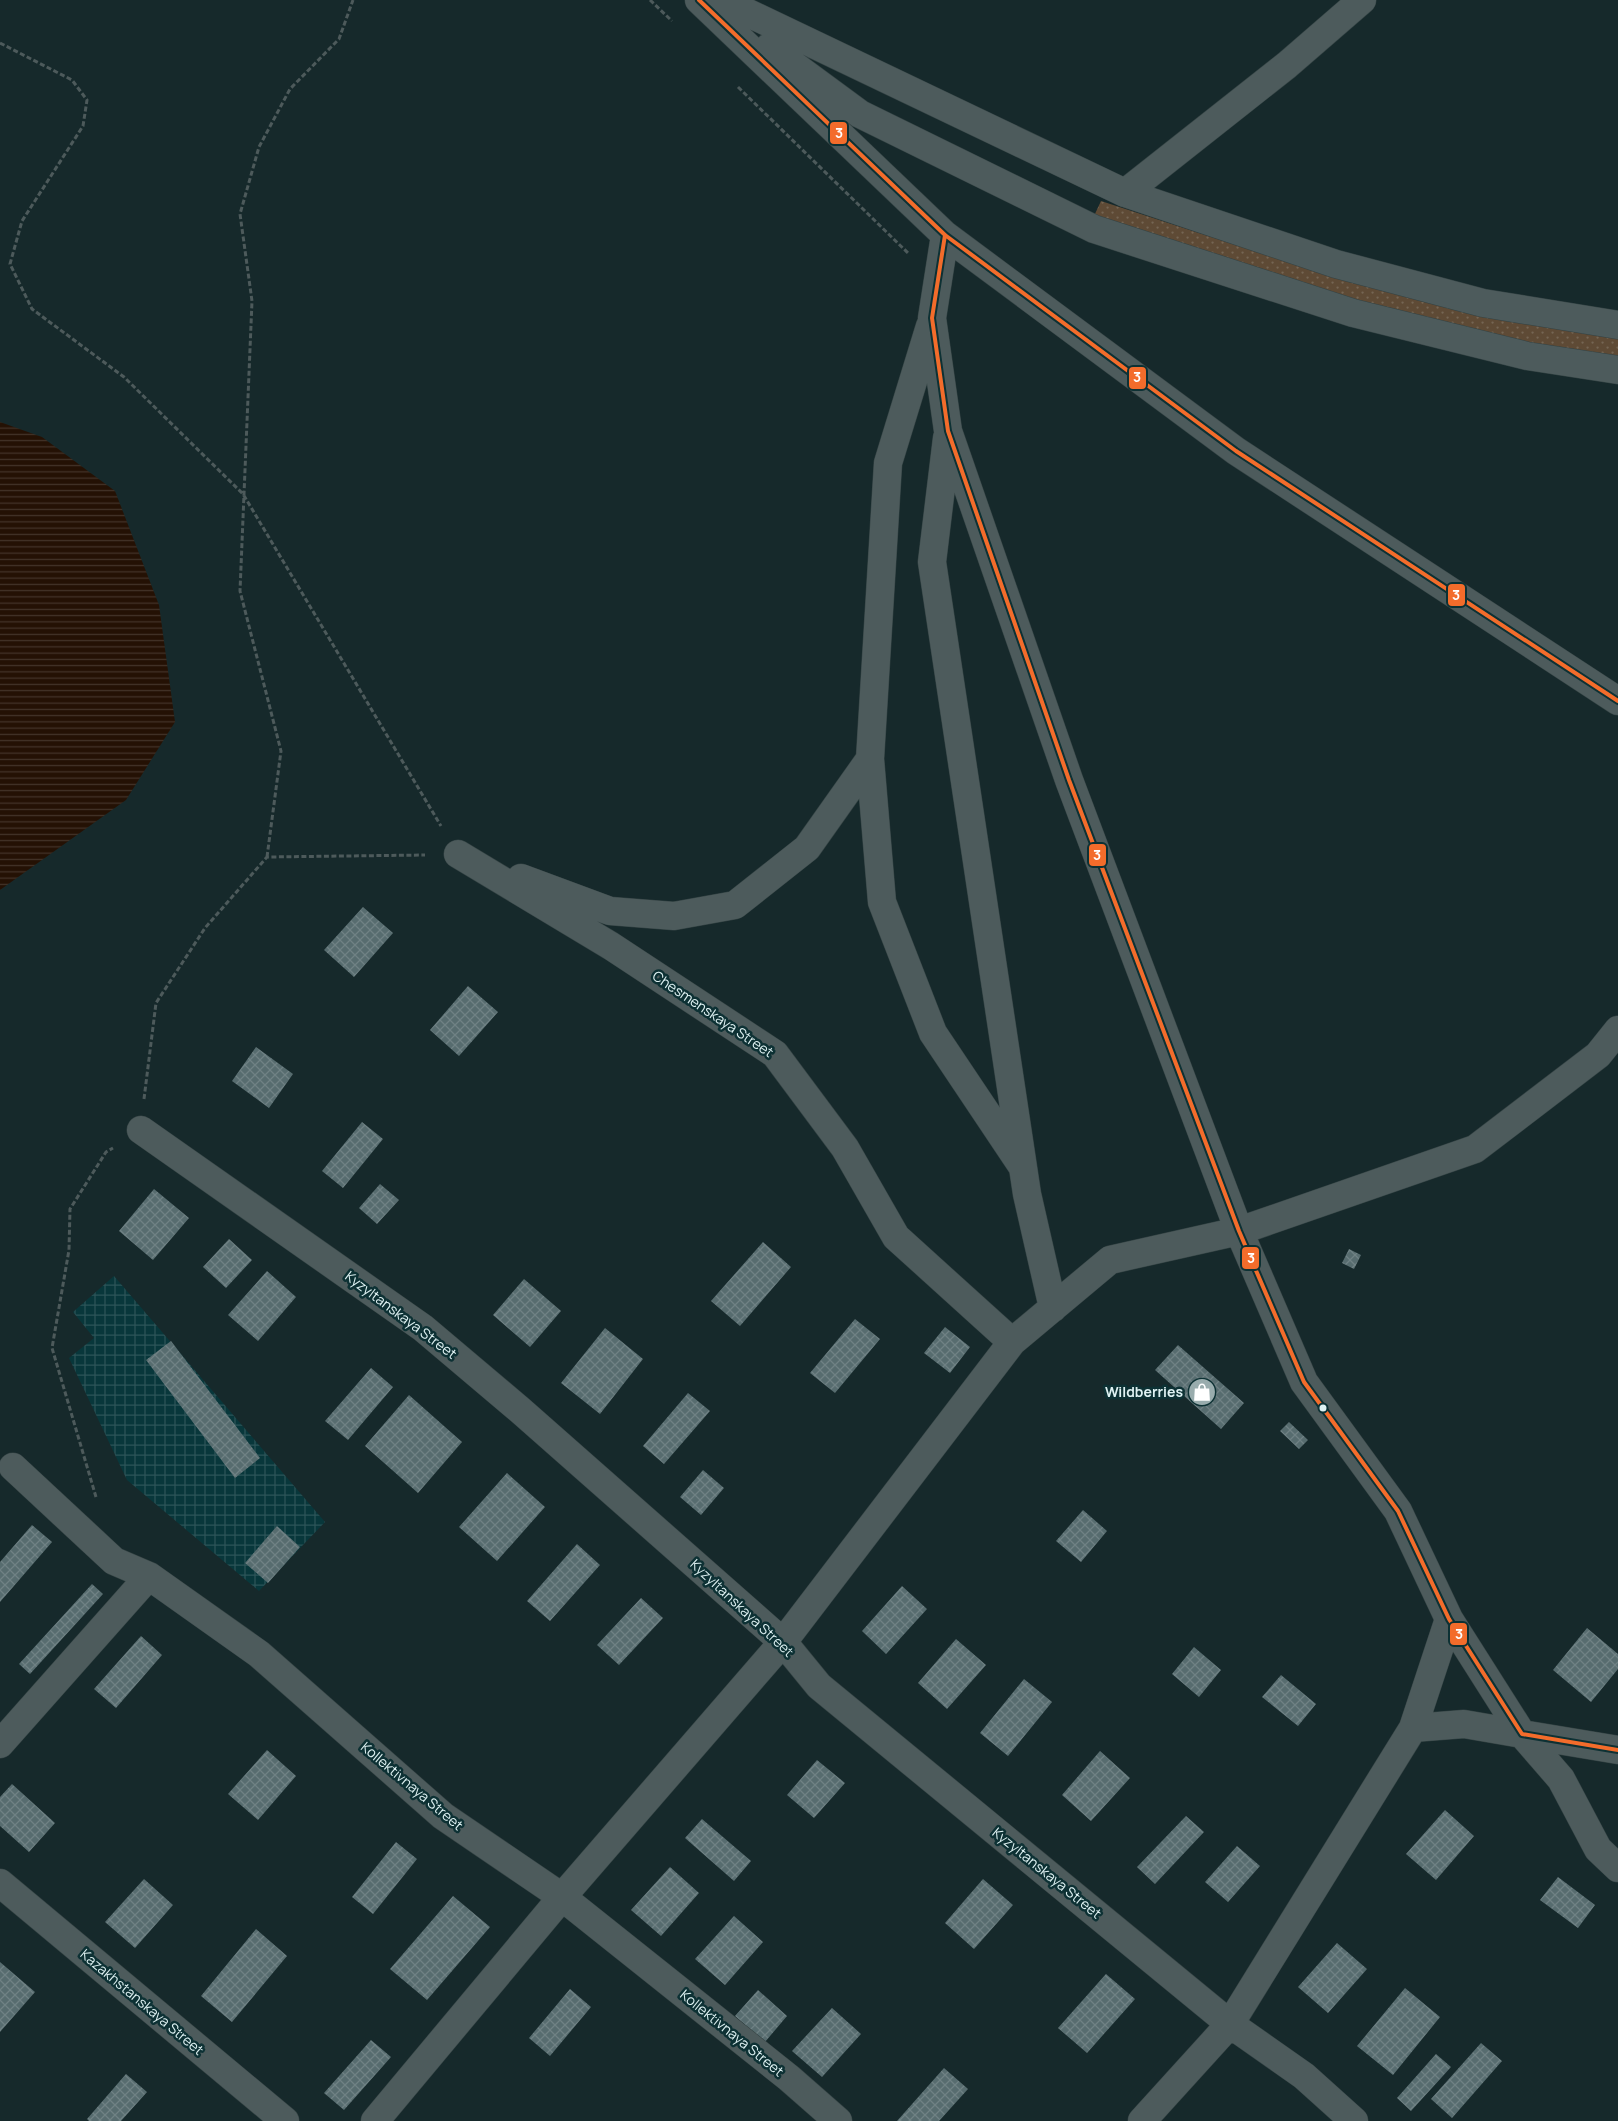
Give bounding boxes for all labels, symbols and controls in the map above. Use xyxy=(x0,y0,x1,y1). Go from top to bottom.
line badge: 3 xyxy=(829,121,848,145)
text: 3 xyxy=(835,123,843,142)
line badge: 3 xyxy=(1128,366,1147,390)
text: 3 xyxy=(1133,367,1141,386)
line badge: 3 xyxy=(1447,583,1466,607)
text: 3 xyxy=(1452,585,1460,604)
line badge: 3 xyxy=(1088,843,1107,867)
text: 3 xyxy=(1093,845,1101,864)
street label: Chesmenskaya Street xyxy=(649,966,778,1062)
line badge: 3 xyxy=(1241,1246,1260,1270)
text: 3 xyxy=(1247,1248,1255,1267)
street label: Kyzyltanskaya Street xyxy=(342,1266,461,1363)
shop icon: Wildberries xyxy=(1187,1377,1217,1407)
place label: Wildberries xyxy=(1105,1382,1183,1401)
unlabelled marker xyxy=(1318,1403,1328,1413)
street label: Kyzyltanskaya Street xyxy=(686,1555,798,1661)
line badge: 3 xyxy=(1449,1622,1468,1646)
text: 3 xyxy=(1455,1624,1463,1643)
street label: Kollektivnaya Street xyxy=(357,1737,468,1834)
street label: Kyzyltanskaya Street xyxy=(989,1823,1106,1923)
street label: Kazakhstanskaya Street xyxy=(77,1944,208,2059)
street label: Kollektivnaya Street xyxy=(677,1985,788,2081)

